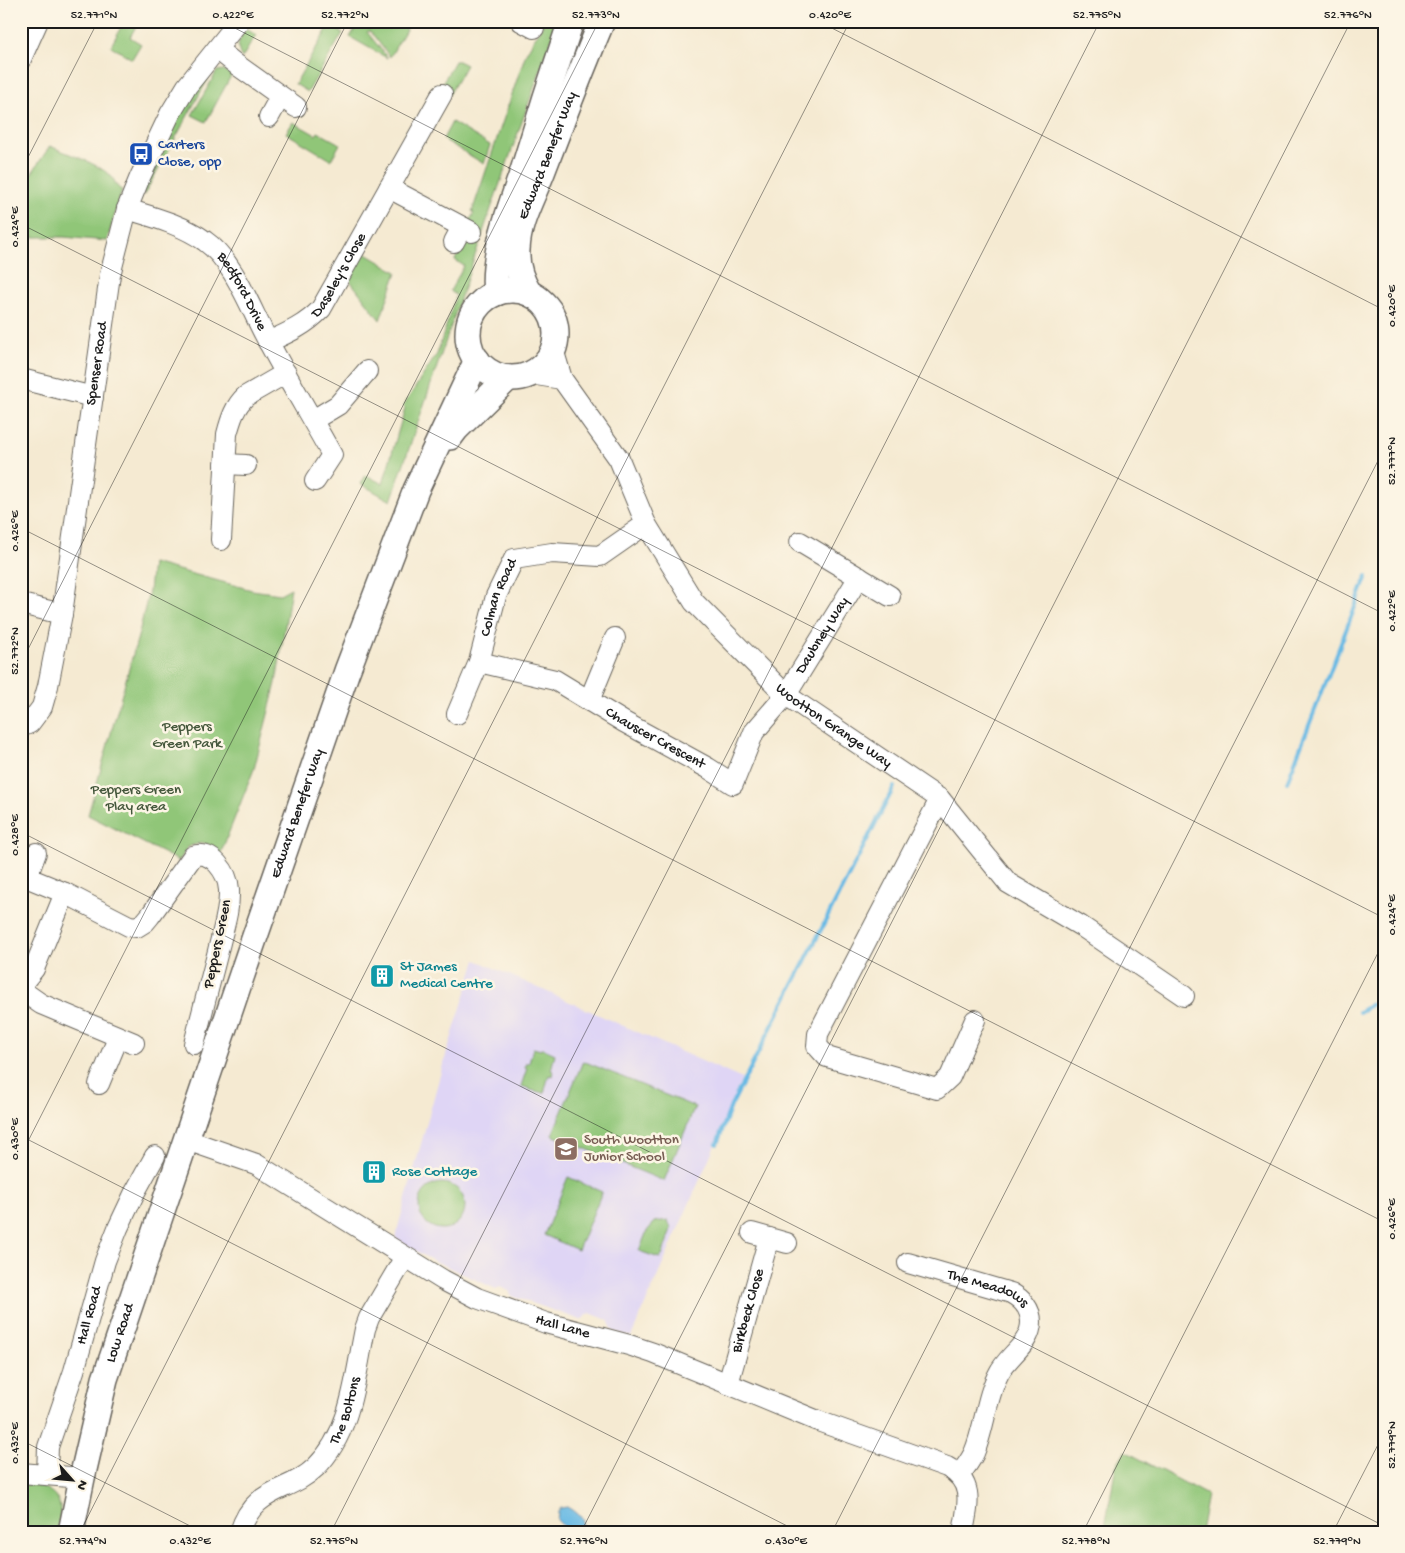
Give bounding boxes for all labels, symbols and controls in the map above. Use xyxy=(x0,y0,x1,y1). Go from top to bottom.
text: 52.771°N xyxy=(71,9,117,23)
text: 0.422°E xyxy=(213,9,254,23)
text: 52.772°N xyxy=(321,9,369,23)
text: 52.773°N xyxy=(572,9,620,23)
text: 0.420°E xyxy=(809,9,851,23)
text: 52.775°N xyxy=(1073,9,1121,23)
text: 52.776°N xyxy=(1324,9,1372,23)
street label: Edward Benefer Way xyxy=(515,89,581,222)
place label: Carters Close, opp xyxy=(158,136,222,171)
bus stop icon: Carters Close, opp xyxy=(128,141,154,167)
text: 0.424°E xyxy=(9,206,23,247)
street label: Daseley's Close xyxy=(307,230,371,323)
street label: Bedford Drive xyxy=(212,248,270,334)
text: 0.420°E xyxy=(1386,285,1400,327)
street label: Spenser Road xyxy=(83,319,112,406)
text: 52.777°N xyxy=(1386,437,1400,485)
text: 0.426°E xyxy=(9,510,23,552)
street label: Colman Road xyxy=(477,555,522,638)
text: 0.422°E xyxy=(1386,590,1400,631)
street label: Daubney Way xyxy=(791,593,854,679)
text: 52.772°N xyxy=(9,627,23,675)
street label: Wootton Grange Way xyxy=(771,680,896,773)
street label: Chauscer Crescent xyxy=(602,704,710,774)
park label: Peppers Green Park xyxy=(152,718,223,753)
street label: Edward Benefer Way xyxy=(267,746,328,881)
park label: Peppers Green Play area xyxy=(90,781,181,816)
text: 0.428°E xyxy=(9,814,23,856)
text: 0.424°E xyxy=(1386,894,1400,935)
street label: Peppers Green xyxy=(200,898,236,991)
place label: St James Medical Centre xyxy=(400,958,493,993)
building icon: St James Medical Centre xyxy=(369,963,395,989)
text: 0.430°E xyxy=(9,1117,23,1160)
place label: South Wootton Junior School xyxy=(584,1131,679,1166)
school or university icon: South Wootton Junior School xyxy=(553,1136,579,1162)
building icon: Rose Cottage xyxy=(361,1159,387,1185)
place label: Rose Cottage xyxy=(392,1163,477,1181)
text: 0.426°E xyxy=(1386,1198,1400,1240)
street label: The Meadows xyxy=(944,1266,1033,1312)
street label: Birkbeck Close xyxy=(728,1267,769,1356)
street label: Hall Road xyxy=(73,1283,107,1347)
street label: Low Road xyxy=(102,1300,139,1365)
street label: Hall Lane xyxy=(533,1311,592,1343)
street label: The Boltons xyxy=(325,1375,365,1449)
text: 52.779°N xyxy=(1386,1421,1400,1469)
text: 0.432°E xyxy=(9,1422,23,1464)
north arrow xyxy=(48,1456,98,1506)
text: N xyxy=(72,1477,91,1493)
text: 52.774°N xyxy=(59,1535,107,1549)
text: 0.432°E xyxy=(169,1535,211,1549)
text: 52.775°N xyxy=(310,1535,358,1549)
text: 52.776°N xyxy=(560,1535,608,1549)
text: 0.430°E xyxy=(765,1535,808,1549)
text: 52.778°N xyxy=(1062,1535,1110,1549)
text: 52.779°N xyxy=(1313,1535,1361,1549)

